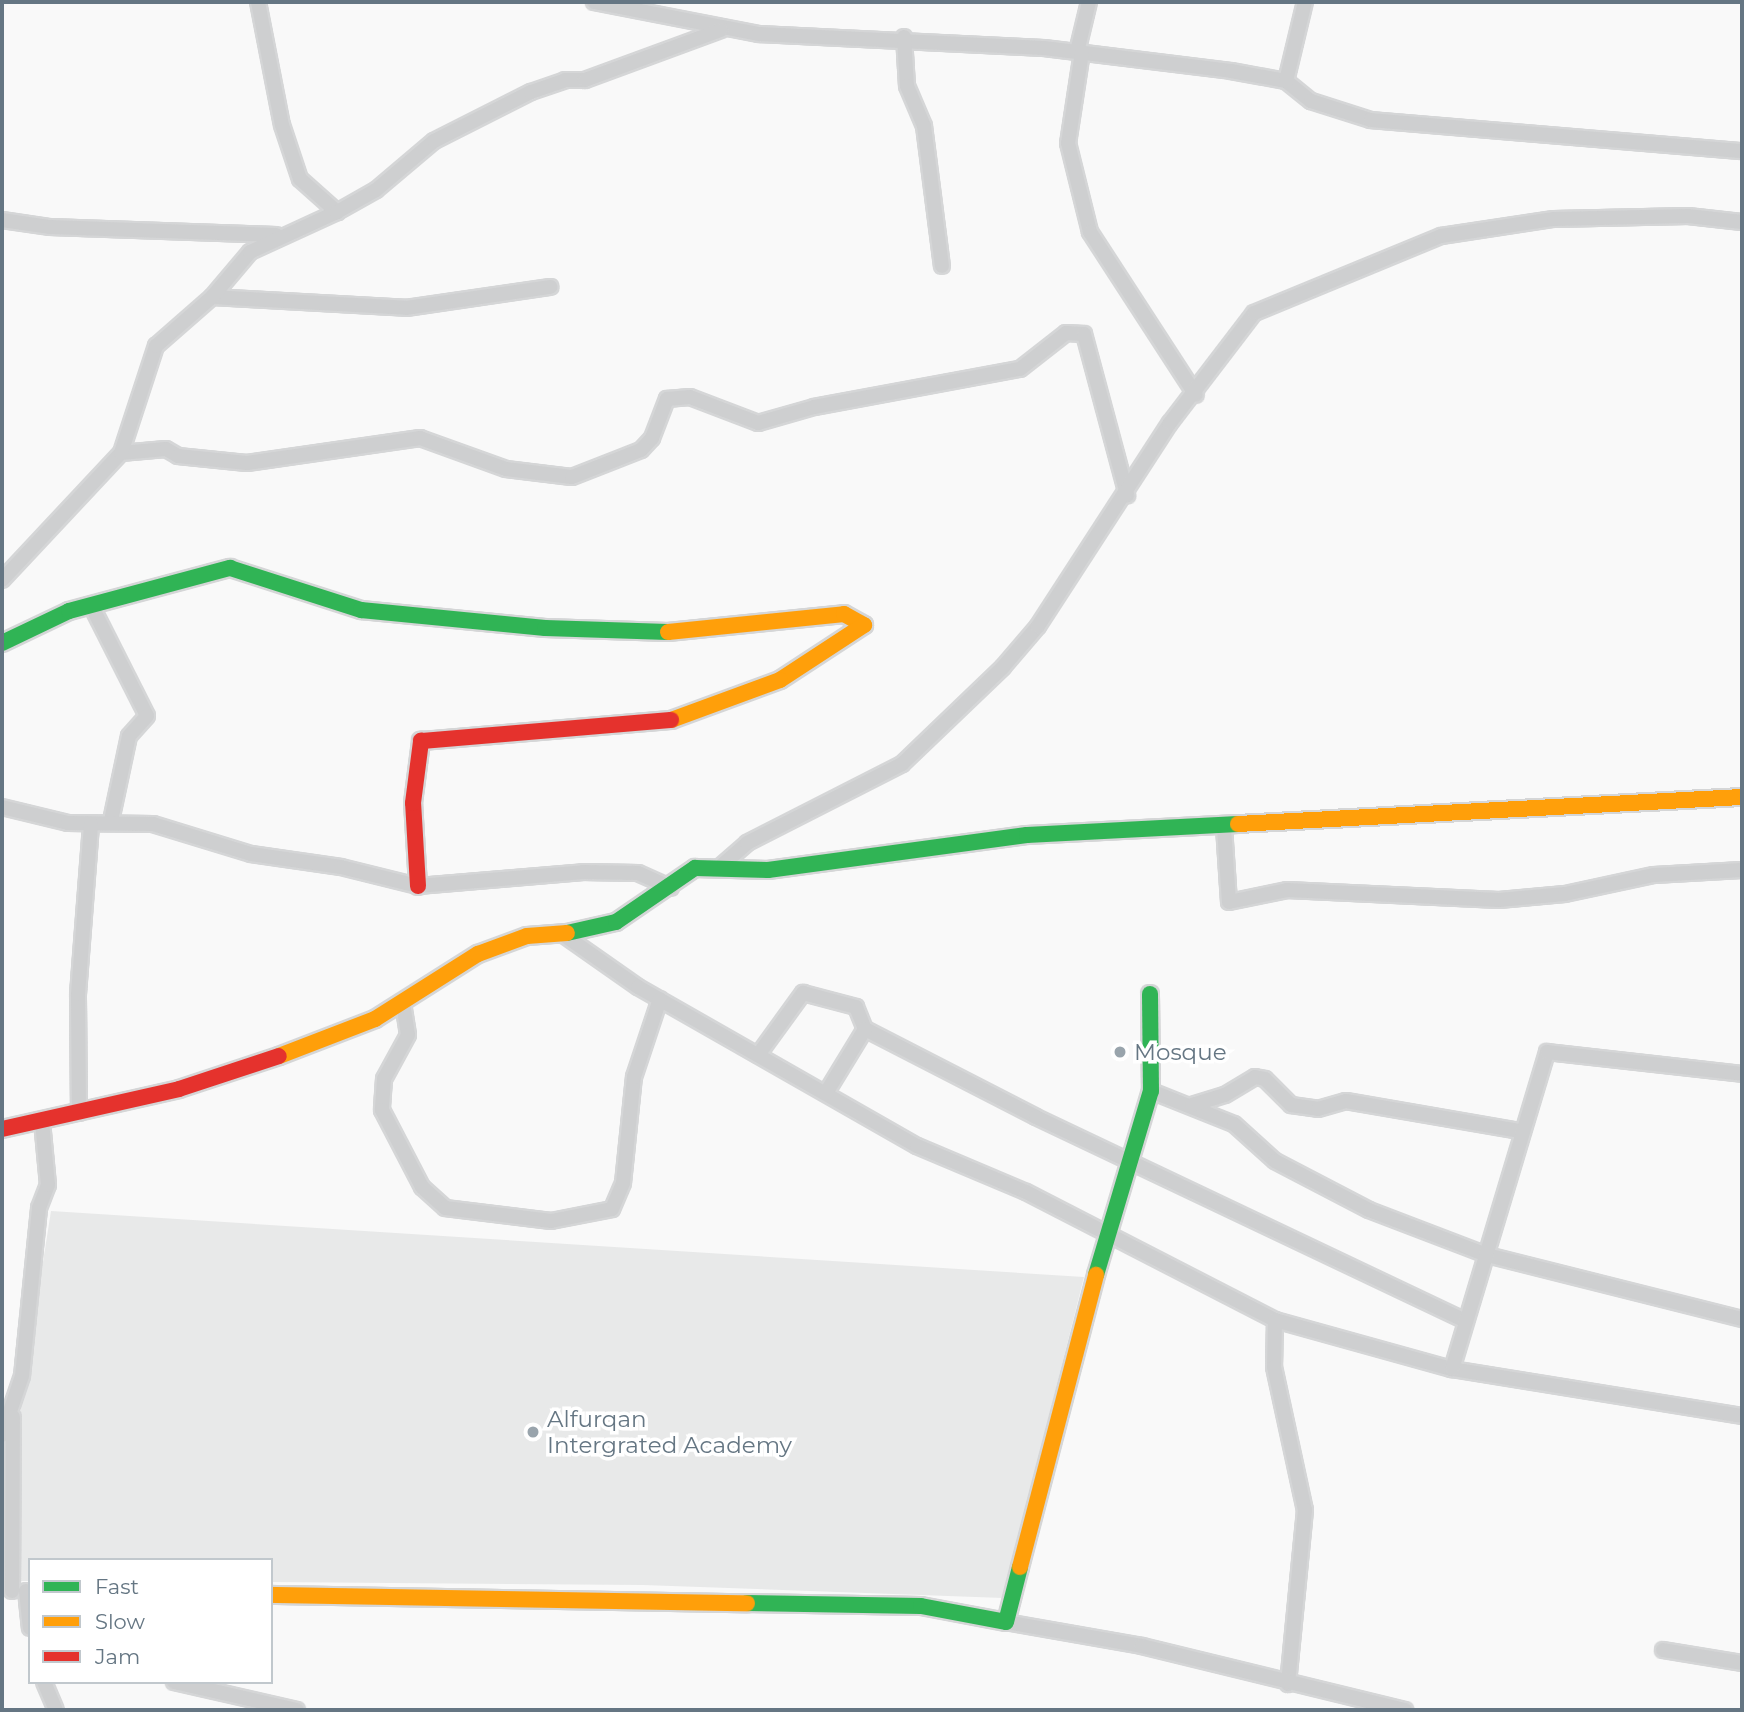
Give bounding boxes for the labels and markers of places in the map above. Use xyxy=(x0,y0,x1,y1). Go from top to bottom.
place label: Mosque xyxy=(1134,1038,1227,1066)
marker: Mosque xyxy=(1112,1044,1128,1060)
place label: Alfurqan Intergrated Academy xyxy=(547,1405,792,1459)
marker: Alfurqan Intergrated Academy xyxy=(525,1424,541,1440)

